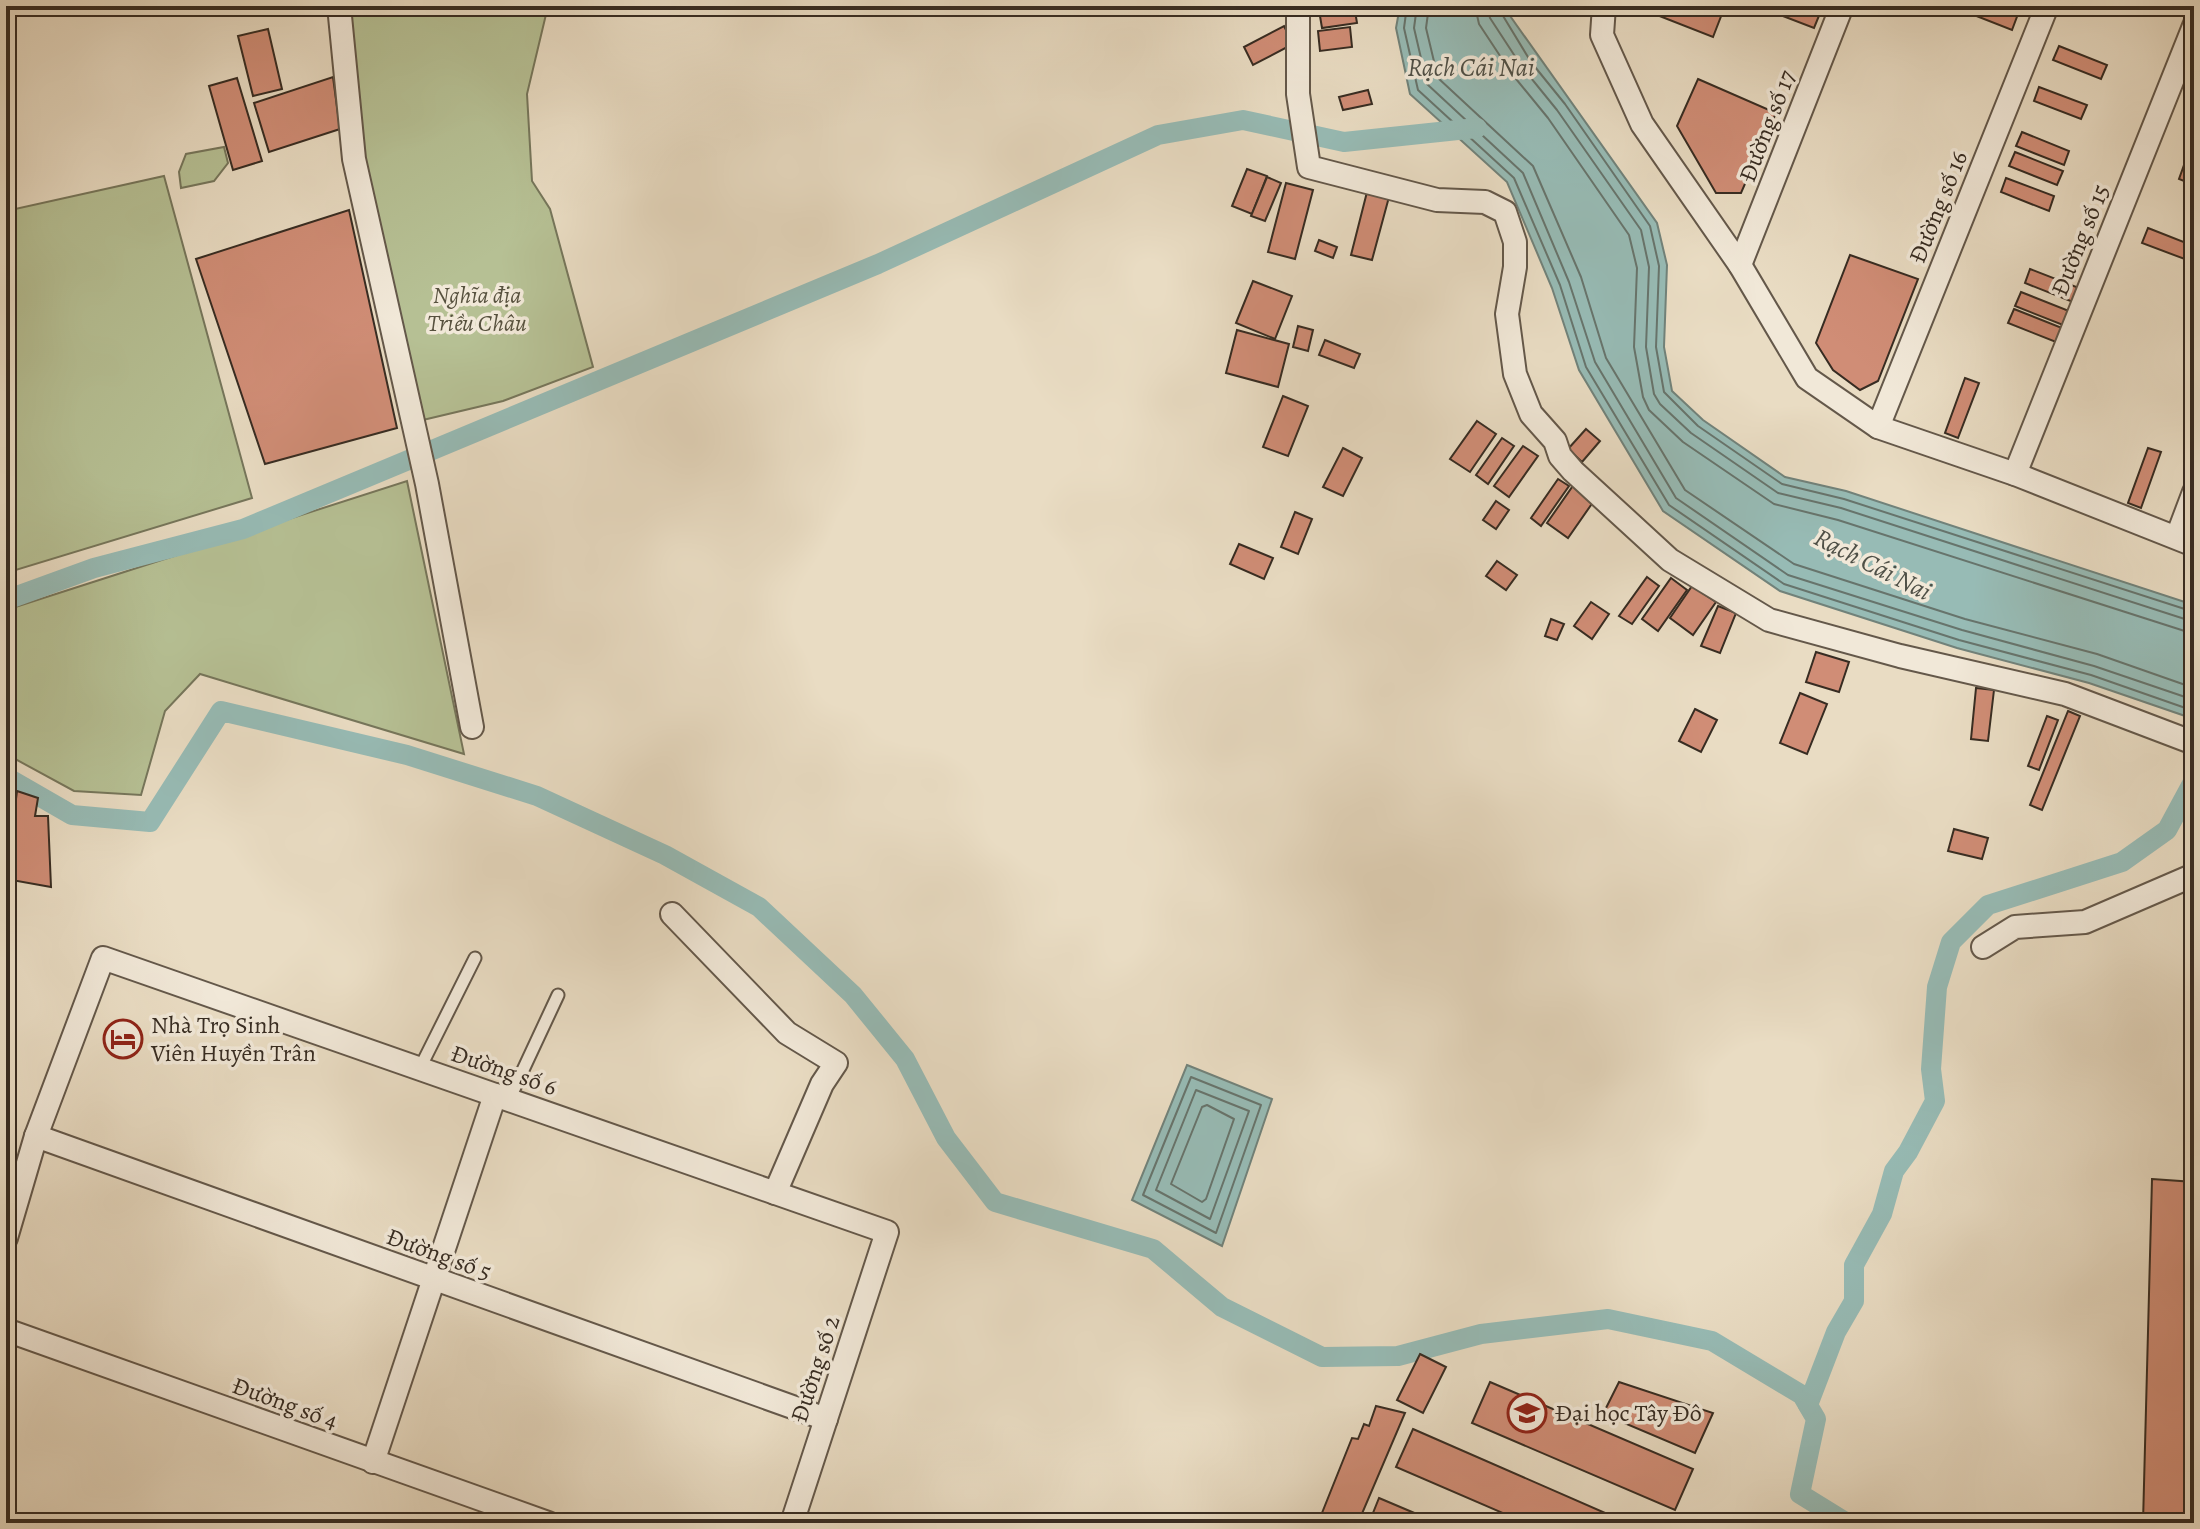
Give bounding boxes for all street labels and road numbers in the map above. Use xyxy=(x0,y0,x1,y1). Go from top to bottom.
street label: Đường số 17 xyxy=(1731,65,1803,187)
street label: Đường số 16 xyxy=(1901,146,1975,268)
street label: Đường số 15 xyxy=(2043,179,2117,301)
street label: Đường số 6 xyxy=(447,1037,561,1103)
street label: Đường số 5 xyxy=(382,1220,496,1288)
street label: Đường số 2 xyxy=(783,1312,847,1426)
street label: Đường số 4 xyxy=(228,1369,342,1437)

